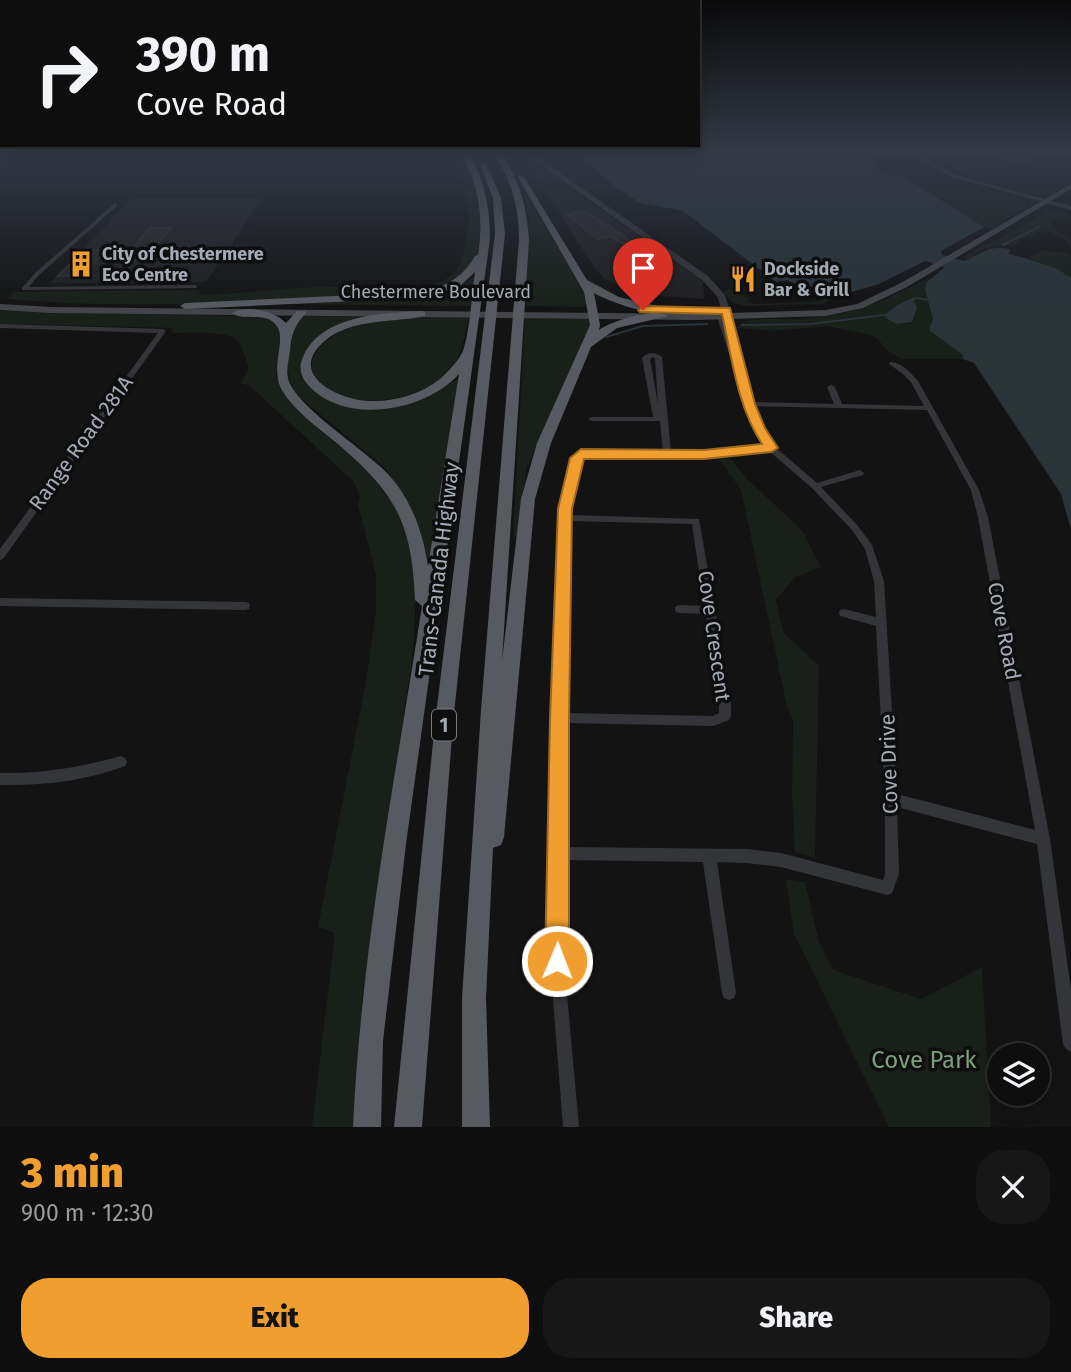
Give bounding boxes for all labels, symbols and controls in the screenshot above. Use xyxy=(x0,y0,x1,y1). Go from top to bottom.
text: 390 m xyxy=(136,25,270,84)
icon: right xyxy=(21,28,112,119)
text: Cove Road xyxy=(136,85,287,123)
pin xyxy=(613,238,673,310)
place label: City of Chestermere Eco Centre xyxy=(102,243,264,286)
building icon: City of Chestermere Eco Centre xyxy=(66,249,96,279)
icon: arrive xyxy=(624,249,662,287)
place label: Dockside Bar & Grill xyxy=(764,258,850,301)
restaurant icon: Dockside Bar & Grill xyxy=(728,264,758,294)
street label: Chestermere Boulevard xyxy=(341,281,531,303)
street label: Range Road 281A xyxy=(23,371,139,515)
street label: Trans-Canada Highway xyxy=(413,460,465,677)
street label: Cove Crescent xyxy=(692,569,736,704)
street label: Cove Road xyxy=(982,580,1026,682)
road number: 1 xyxy=(432,710,456,740)
street label: Cove Drive xyxy=(874,714,904,814)
position arrow xyxy=(520,924,594,998)
map controls xyxy=(987,1043,1050,1106)
button: layers xyxy=(987,1043,1050,1106)
park label: Cove Park xyxy=(871,1046,977,1074)
text: 3 min xyxy=(21,1148,124,1198)
button: close xyxy=(976,1150,1050,1224)
text: 900 m · 12:30 xyxy=(21,1199,154,1227)
button: Exit xyxy=(21,1278,529,1358)
button: Share xyxy=(543,1278,1050,1358)

